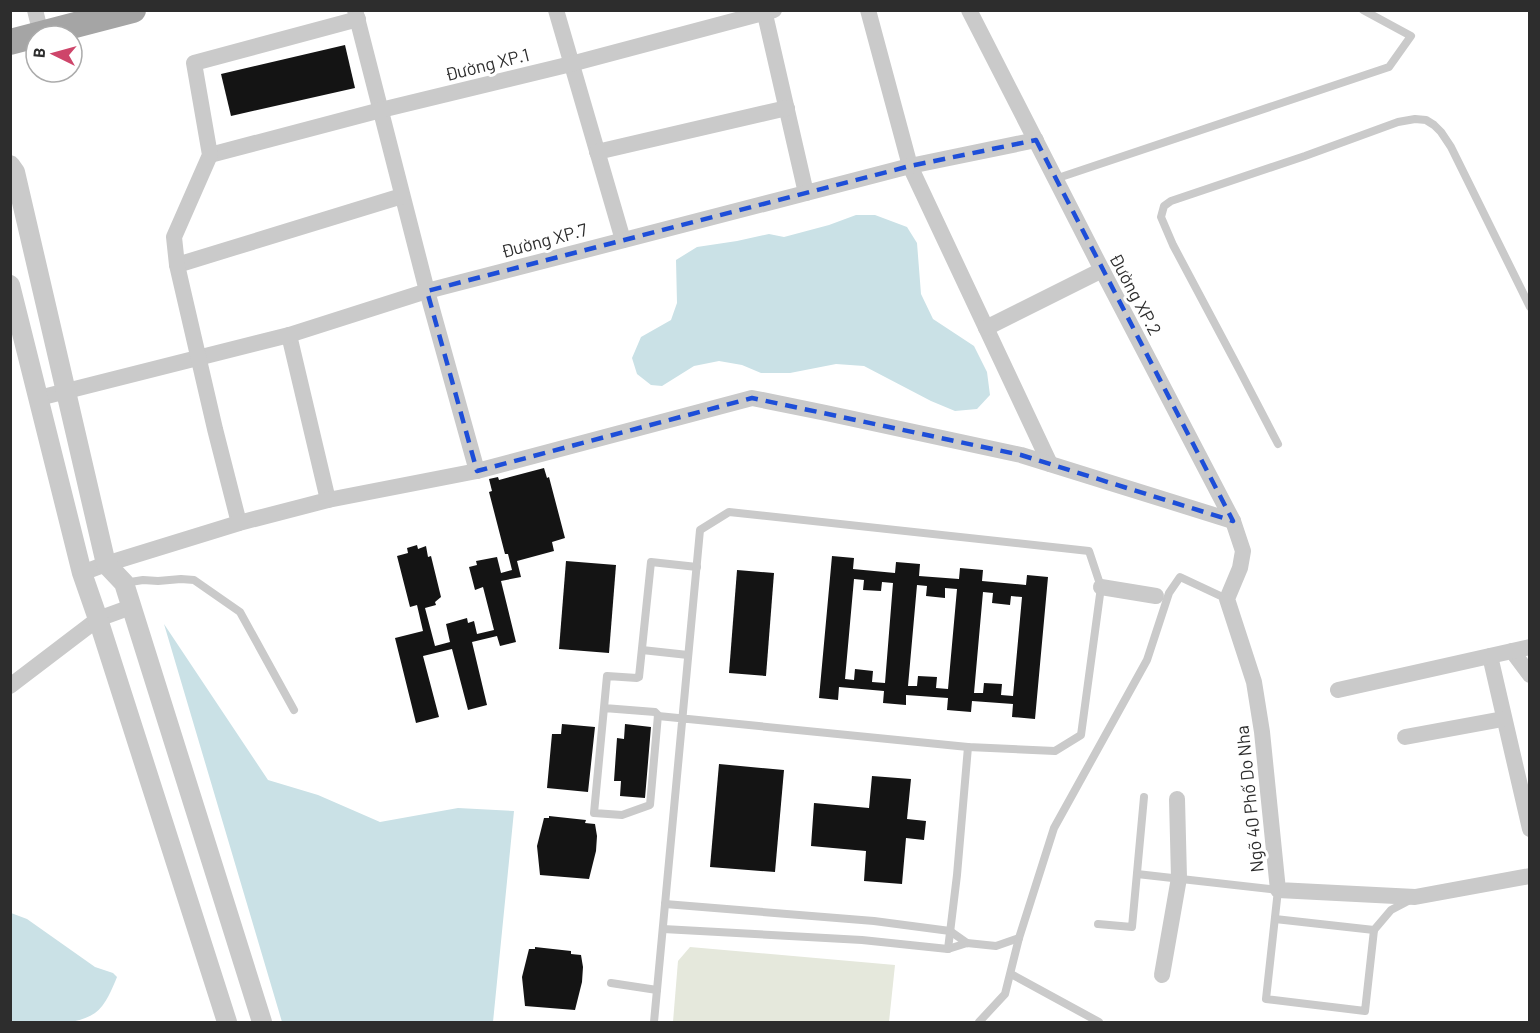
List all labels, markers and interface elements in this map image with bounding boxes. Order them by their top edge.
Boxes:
north arrow [24,24,84,84]
street label: Đường XP.1 [443,43,531,85]
text: B [29,47,48,58]
street label: Đường XP.7 [498,218,590,262]
street label: Đường XP.2 [1105,249,1167,339]
street label: Ngõ 40 Phố Do Nha [1230,724,1268,874]

